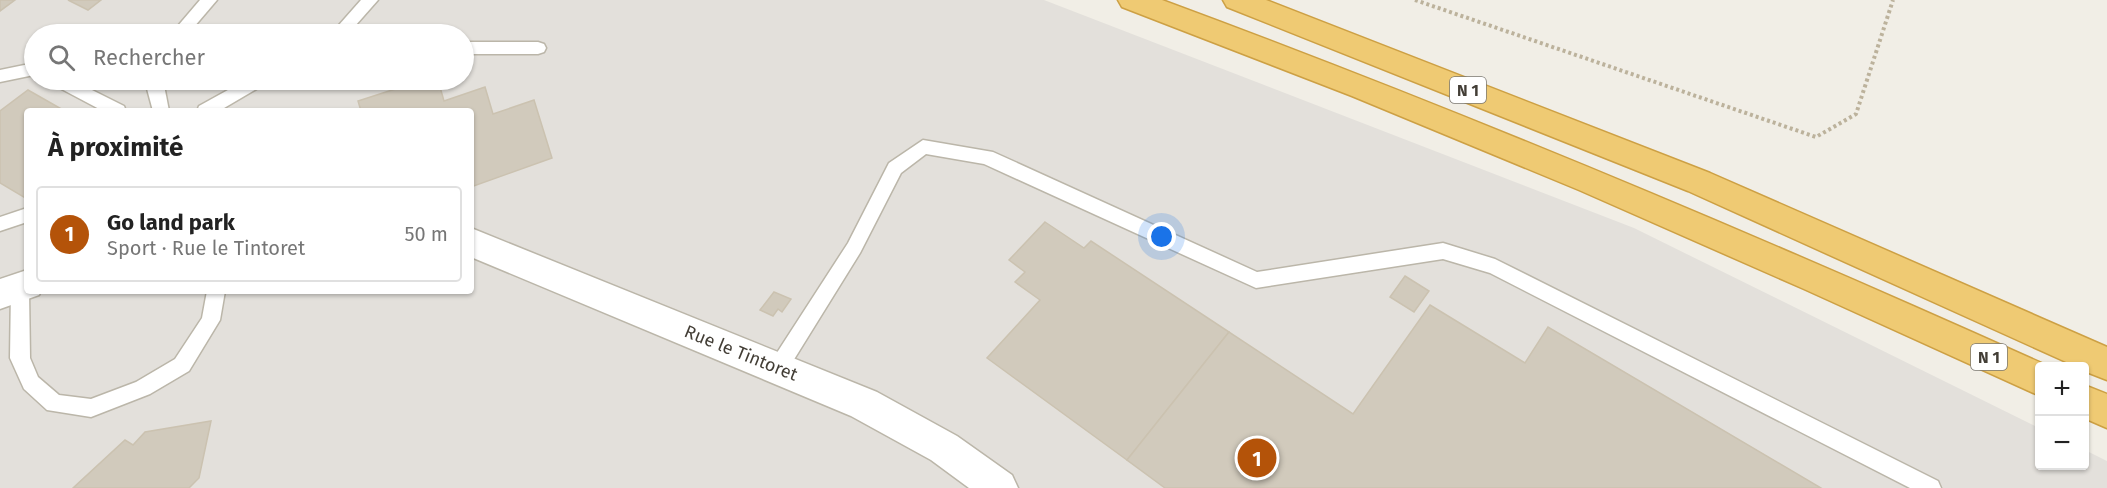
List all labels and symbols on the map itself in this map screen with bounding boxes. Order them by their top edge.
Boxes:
road number: N 1 [1450,77,1486,103]
your location [1147,222,1176,251]
street label: Rue le Tintoret [681,320,801,386]
road number: N 1 [1971,344,2007,370]
pin: 1 [1238,436,1276,480]

